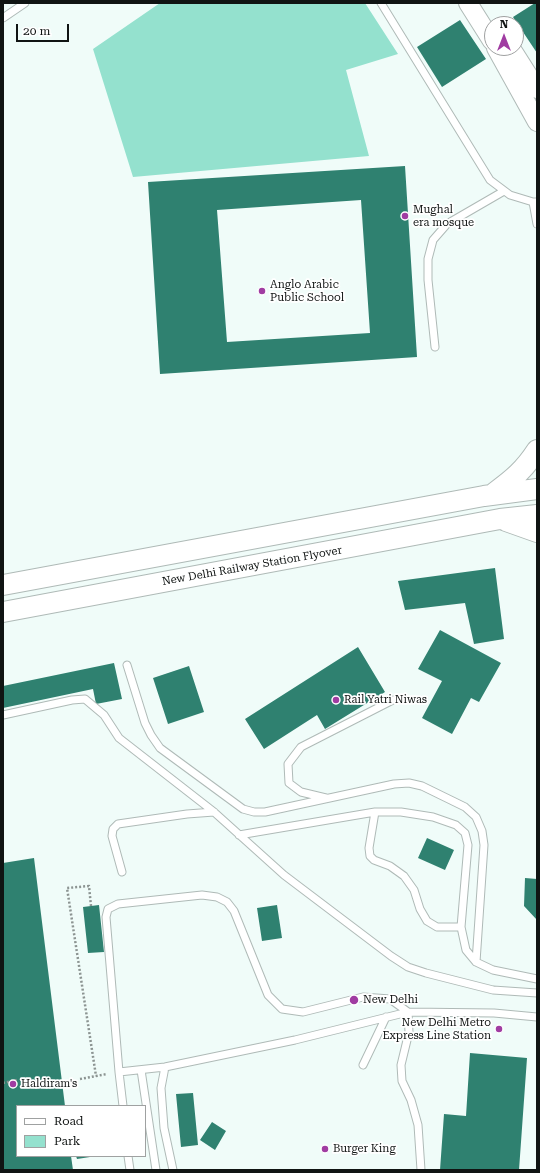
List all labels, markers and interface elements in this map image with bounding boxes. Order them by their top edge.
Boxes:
scale bar [18,16,71,42]
north arrow [484,16,524,56]
text: N [500,18,508,31]
text: 20 m [23,24,50,38]
place label: Mughal era mosque [413,203,474,229]
marker: Mughal era mosque [400,211,410,221]
place label: Anglo Arabic Public School [270,278,344,304]
marker: Anglo Arabic Public School [257,286,267,296]
street label: New Delhi Railway Station Flyover [161,544,343,588]
place label: Rail Yatri Niwas [344,693,427,707]
marker: Rail Yatri Niwas [331,695,341,705]
place label: New Delhi [363,993,418,1007]
marker: New Delhi [348,994,360,1006]
place label: New Delhi Metro Express Line Station [382,1016,491,1042]
marker: New Delhi Metro Express Line Station [494,1024,504,1034]
place label: Haldiram's [21,1077,77,1091]
marker: Haldiram's [8,1079,18,1089]
legend [16,1105,146,1157]
text: Road [54,1114,83,1128]
text: Park [54,1134,80,1148]
place label: Burger King [333,1142,396,1156]
marker: Burger King [320,1144,330,1154]

